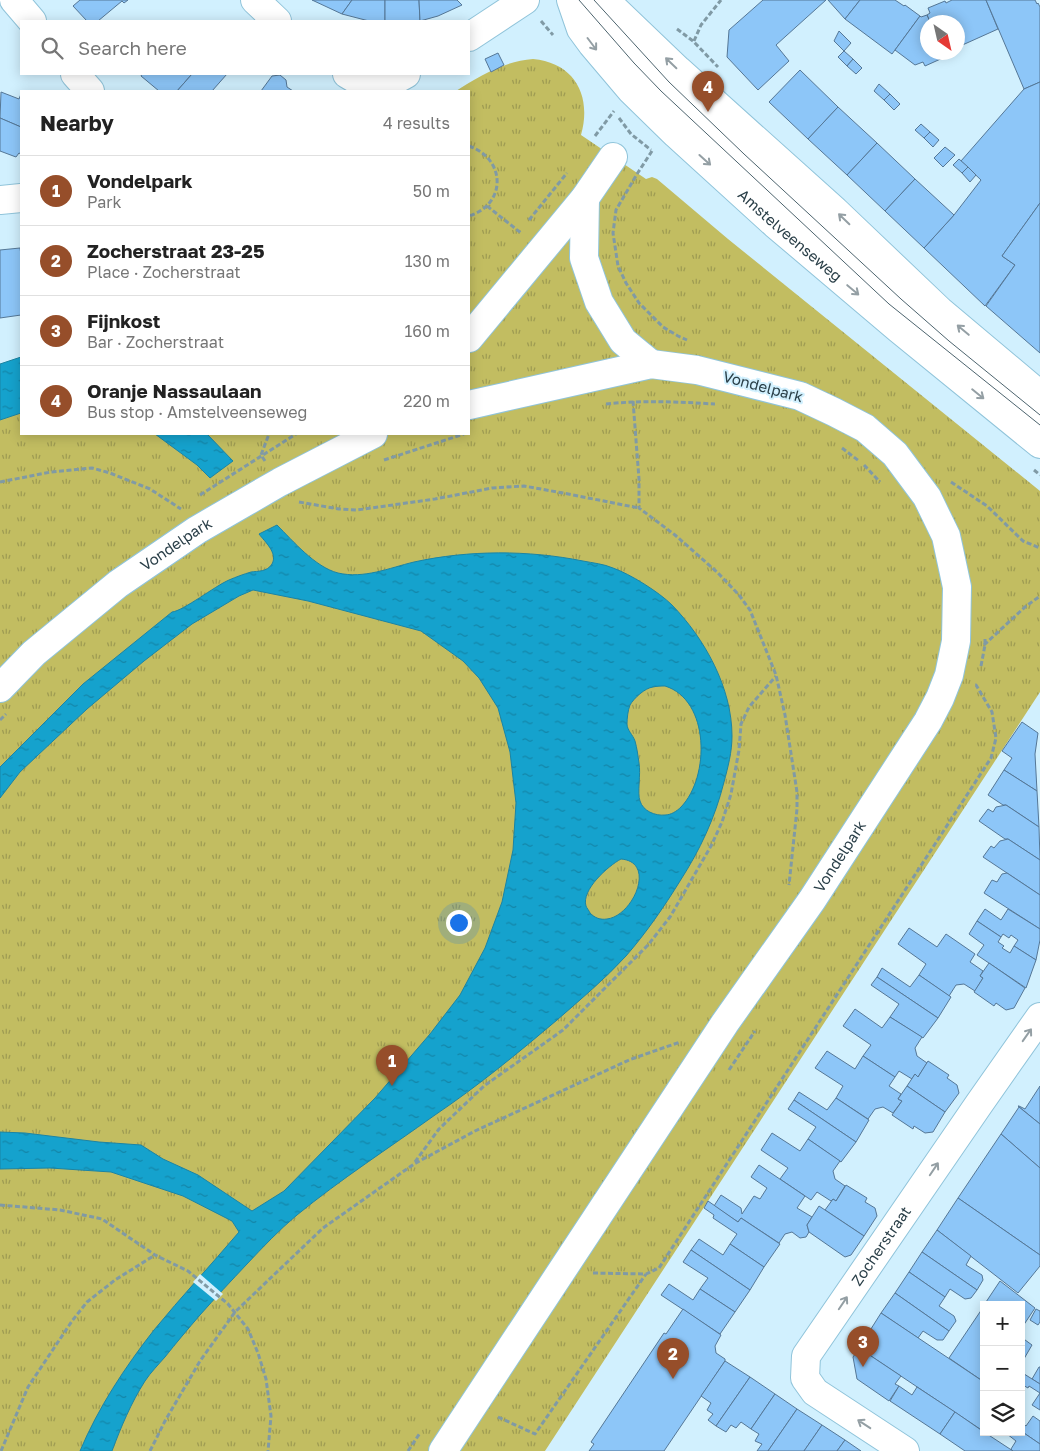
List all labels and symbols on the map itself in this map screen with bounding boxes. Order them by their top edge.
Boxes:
north arrow [920,15,965,60]
one-way arrow [586,37,597,50]
one-way arrow [665,57,677,69]
pin: 4 [692,71,724,112]
one-way arrow [698,154,711,166]
street label: Amstelveenseweg [735,185,846,285]
one-way arrow [838,213,850,225]
one-way arrow [847,285,860,296]
one-way arrow [956,324,969,335]
street label: Vondelpark [721,367,806,405]
one-way arrow [972,388,985,399]
street label: Vondelpark [137,513,215,574]
street label: Vondelpark [809,816,870,895]
your location [446,910,472,936]
one-way arrow [1022,1028,1032,1042]
pin: 1 [376,1045,408,1086]
one-way arrow [929,1162,939,1176]
street label: Zocherstraat [847,1203,914,1289]
one-way arrow [838,1296,848,1310]
pin: 3 [847,1326,879,1367]
pin: 2 [657,1338,689,1379]
one-way arrow [857,1419,871,1430]

